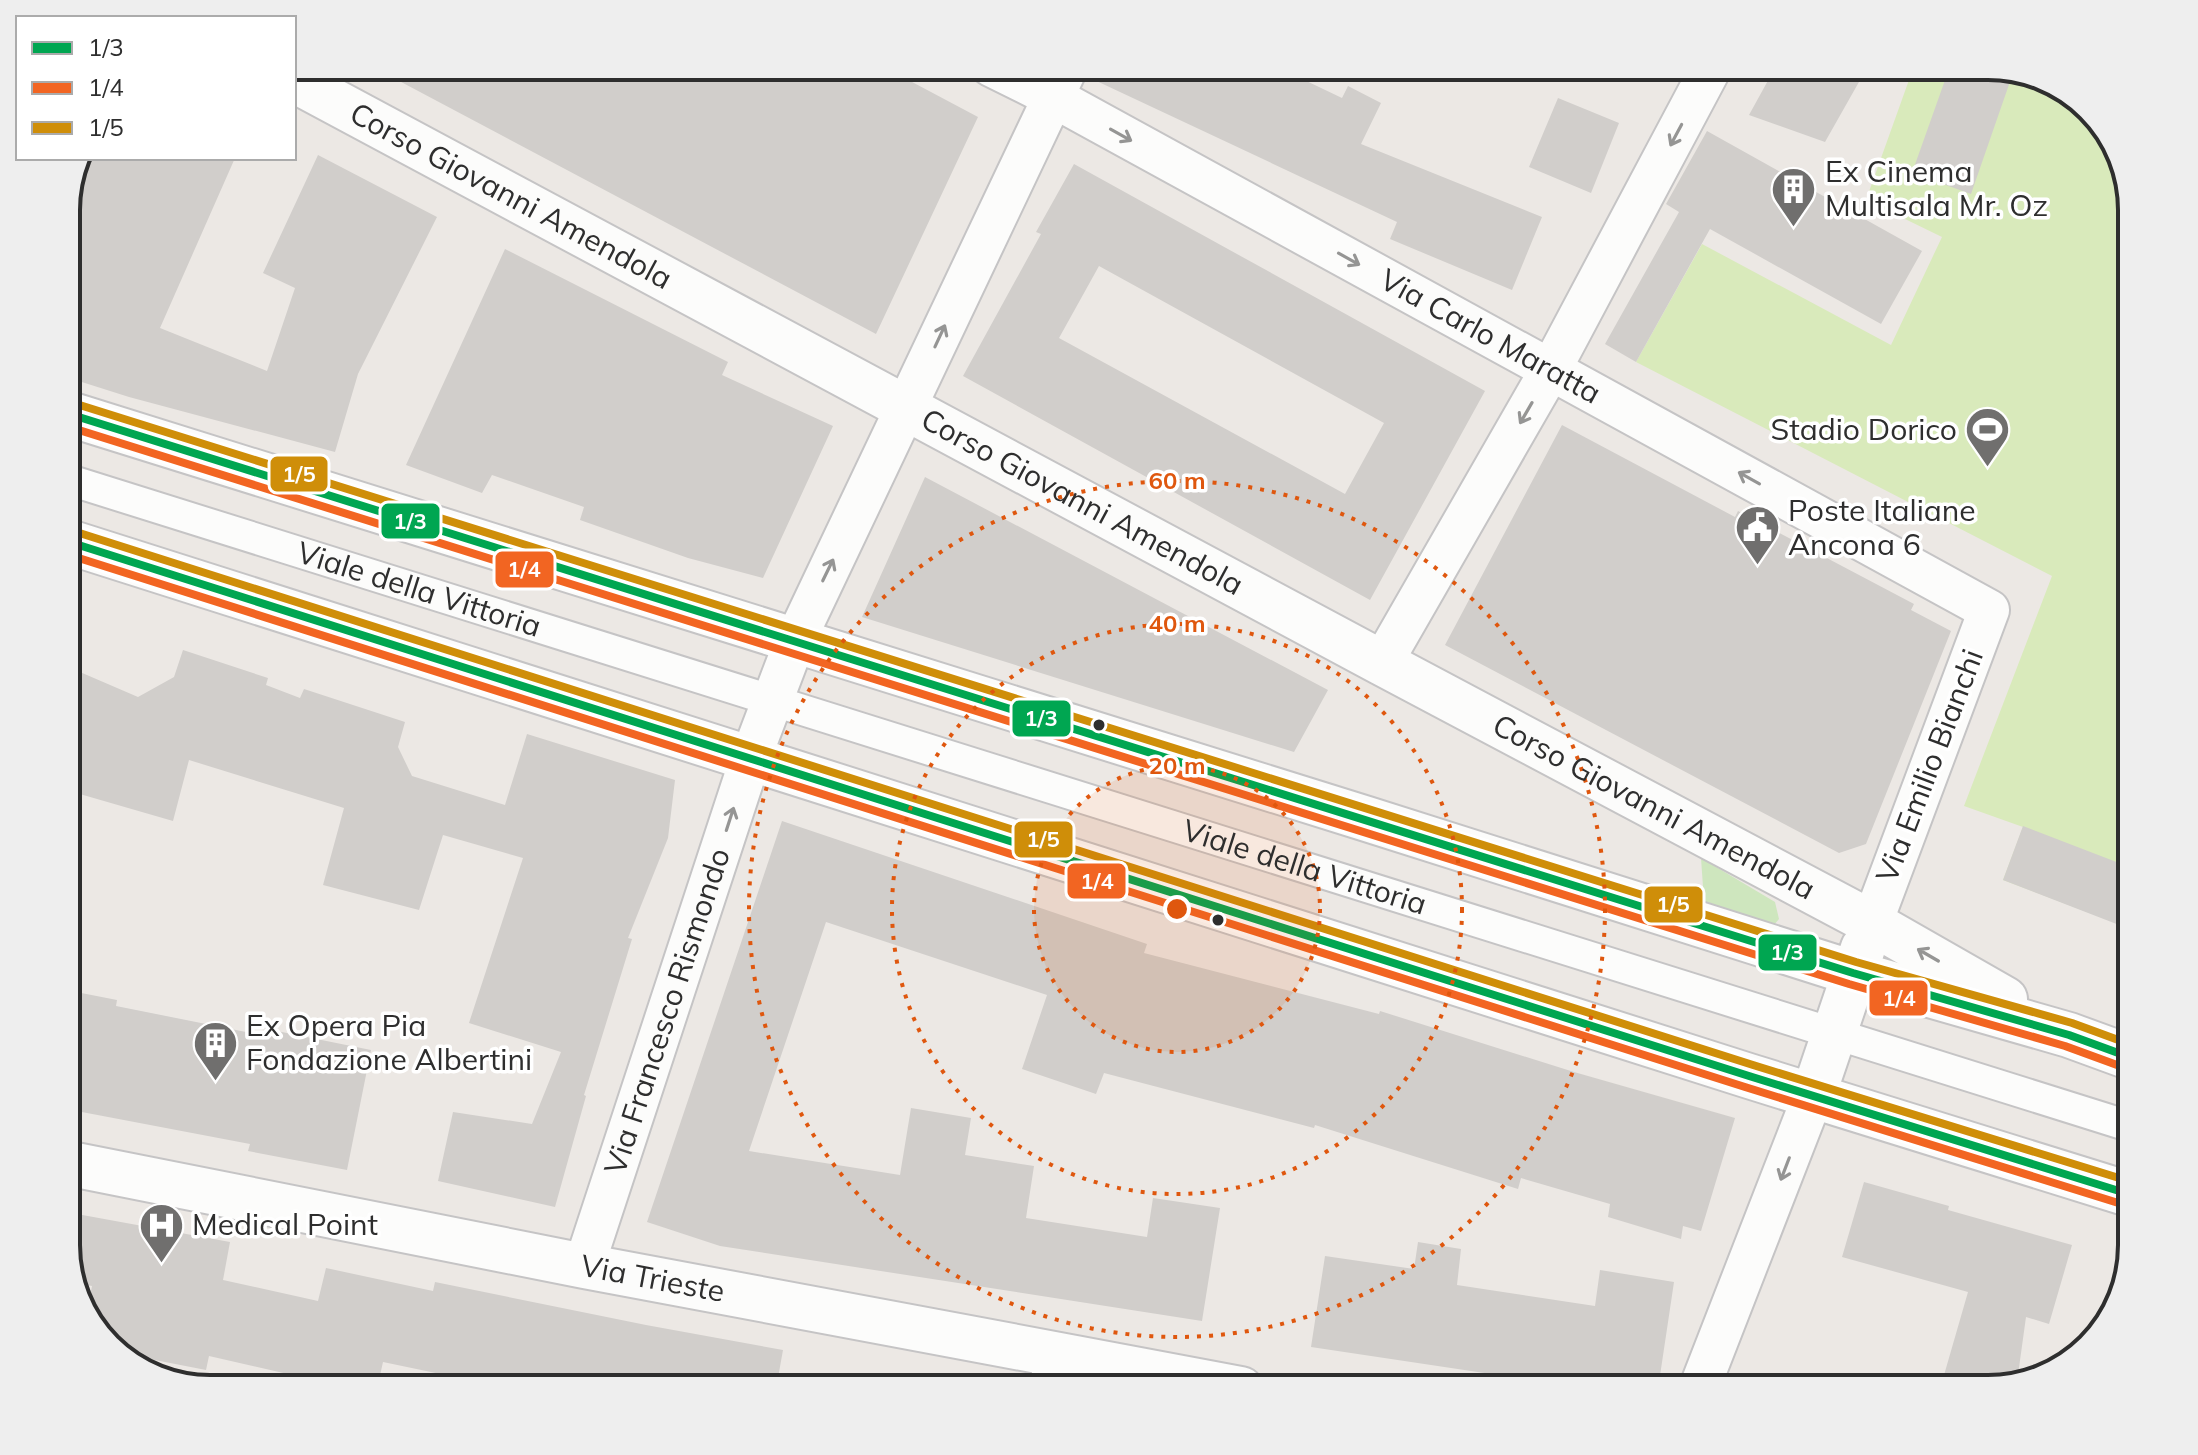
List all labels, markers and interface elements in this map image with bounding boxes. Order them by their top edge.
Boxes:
legend [16,16,296,160]
text: 1/3 [88,32,124,62]
text: 1/4 [88,72,124,102]
street label: Corso Giovanni Amendola [344,94,679,297]
text: 1/5 [88,112,124,142]
one-way arrow [1667,123,1683,146]
one-way arrow [1109,127,1132,143]
place label: Ex Cinema Multisala Mr. Oz [1825,152,2048,224]
building icon: Ex Cinema Multisala Mr. Oz [1770,165,1818,228]
one-way arrow [1337,251,1360,267]
street label: Via Carlo Maratta [1374,260,1608,412]
one-way arrow [933,325,948,349]
street label: Corso Giovanni Amendola [915,400,1250,603]
one-way arrow [1518,401,1534,424]
sports icon: Stadio Dorico [1964,406,2012,469]
place label: Stadio Dorico [1771,410,1957,448]
line badge: 1/5 [269,455,329,493]
text: 1/5 [282,460,316,488]
text: 60 m [1149,465,1205,495]
one-way arrow [1738,469,1761,485]
place label: Poste Italiane Ancona 6 [1788,491,1976,563]
line badge: 1/3 [380,502,441,540]
public building icon: Poste Italiane Ancona 6 [1733,504,1781,567]
text: 1/3 [393,507,427,535]
street label: Viale della Vittoria [293,533,546,645]
line badge: 1/4 [494,550,555,589]
text: 1/4 [507,555,541,583]
one-way arrow [820,559,836,583]
text: 40 m [1149,608,1205,638]
street label: Via Emilio Bianchi [1867,644,1991,888]
line badge: 1/3 [1011,699,1072,738]
text: 1/3 [1024,704,1058,732]
street label: Corso Giovanni Amendola [1486,705,1822,907]
unlabelled marker [1091,717,1107,733]
text: 20 m [1149,750,1205,780]
one-way arrow [724,807,739,832]
street label: Viale della Vittoria [1178,810,1431,923]
line badge: 1/5 [1013,820,1074,859]
text: 1/5 [1026,825,1060,853]
street label: Via Francesco Rismondo [595,843,738,1179]
line badge: 1/4 [1066,862,1127,900]
text: 1/4 [1080,867,1114,895]
line badge: 1/5 [1643,885,1704,924]
text: 1/5 [1656,890,1690,918]
centre of rings [1163,895,1191,923]
unlabelled marker [1210,912,1226,928]
line badge: 1/3 [1757,933,1818,972]
text: 1/3 [1770,938,1804,966]
one-way arrow [1917,947,1940,963]
line badge: 1/4 [1868,979,1929,1017]
text: 1/4 [1882,984,1916,1012]
place label: Ex Opera Pia Fondazione Albertini [246,1006,532,1078]
building icon: Ex Opera Pia Fondazione Albertini [191,1019,239,1082]
one-way arrow [1777,1156,1791,1181]
hospital icon: Medical Point [137,1201,185,1264]
place label: Medical Point [192,1205,378,1243]
street label: Via Trieste [578,1246,728,1310]

